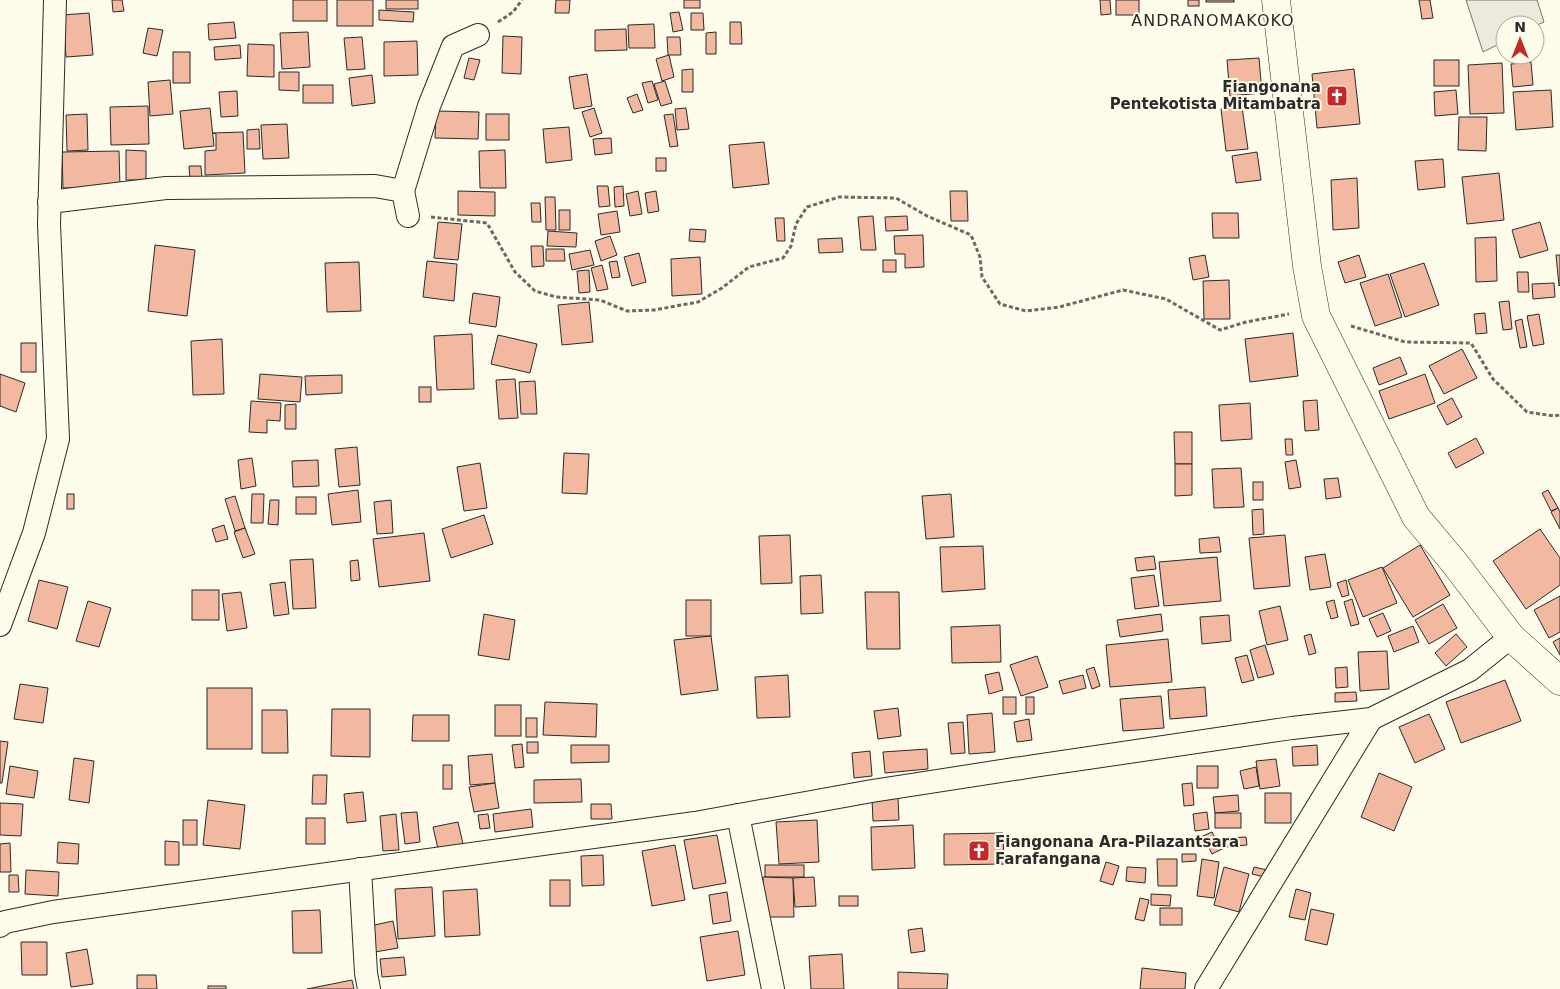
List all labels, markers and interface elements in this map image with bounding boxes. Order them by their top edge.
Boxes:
district label: ANDRANOMAKOKO [1131,11,1295,30]
north arrow [1495,15,1545,65]
text: N [1514,19,1526,35]
place label: Fiangonana Pentekotista Mitambatra [1110,78,1321,113]
church icon: Fiangonana Pentekotista Mitambatra [1325,84,1349,108]
place label: Fiangonana Ara-Pilazantsara Farafangana [995,833,1239,868]
church icon: Fiangonana Ara-Pilazantsara Farafangana [967,839,991,863]

